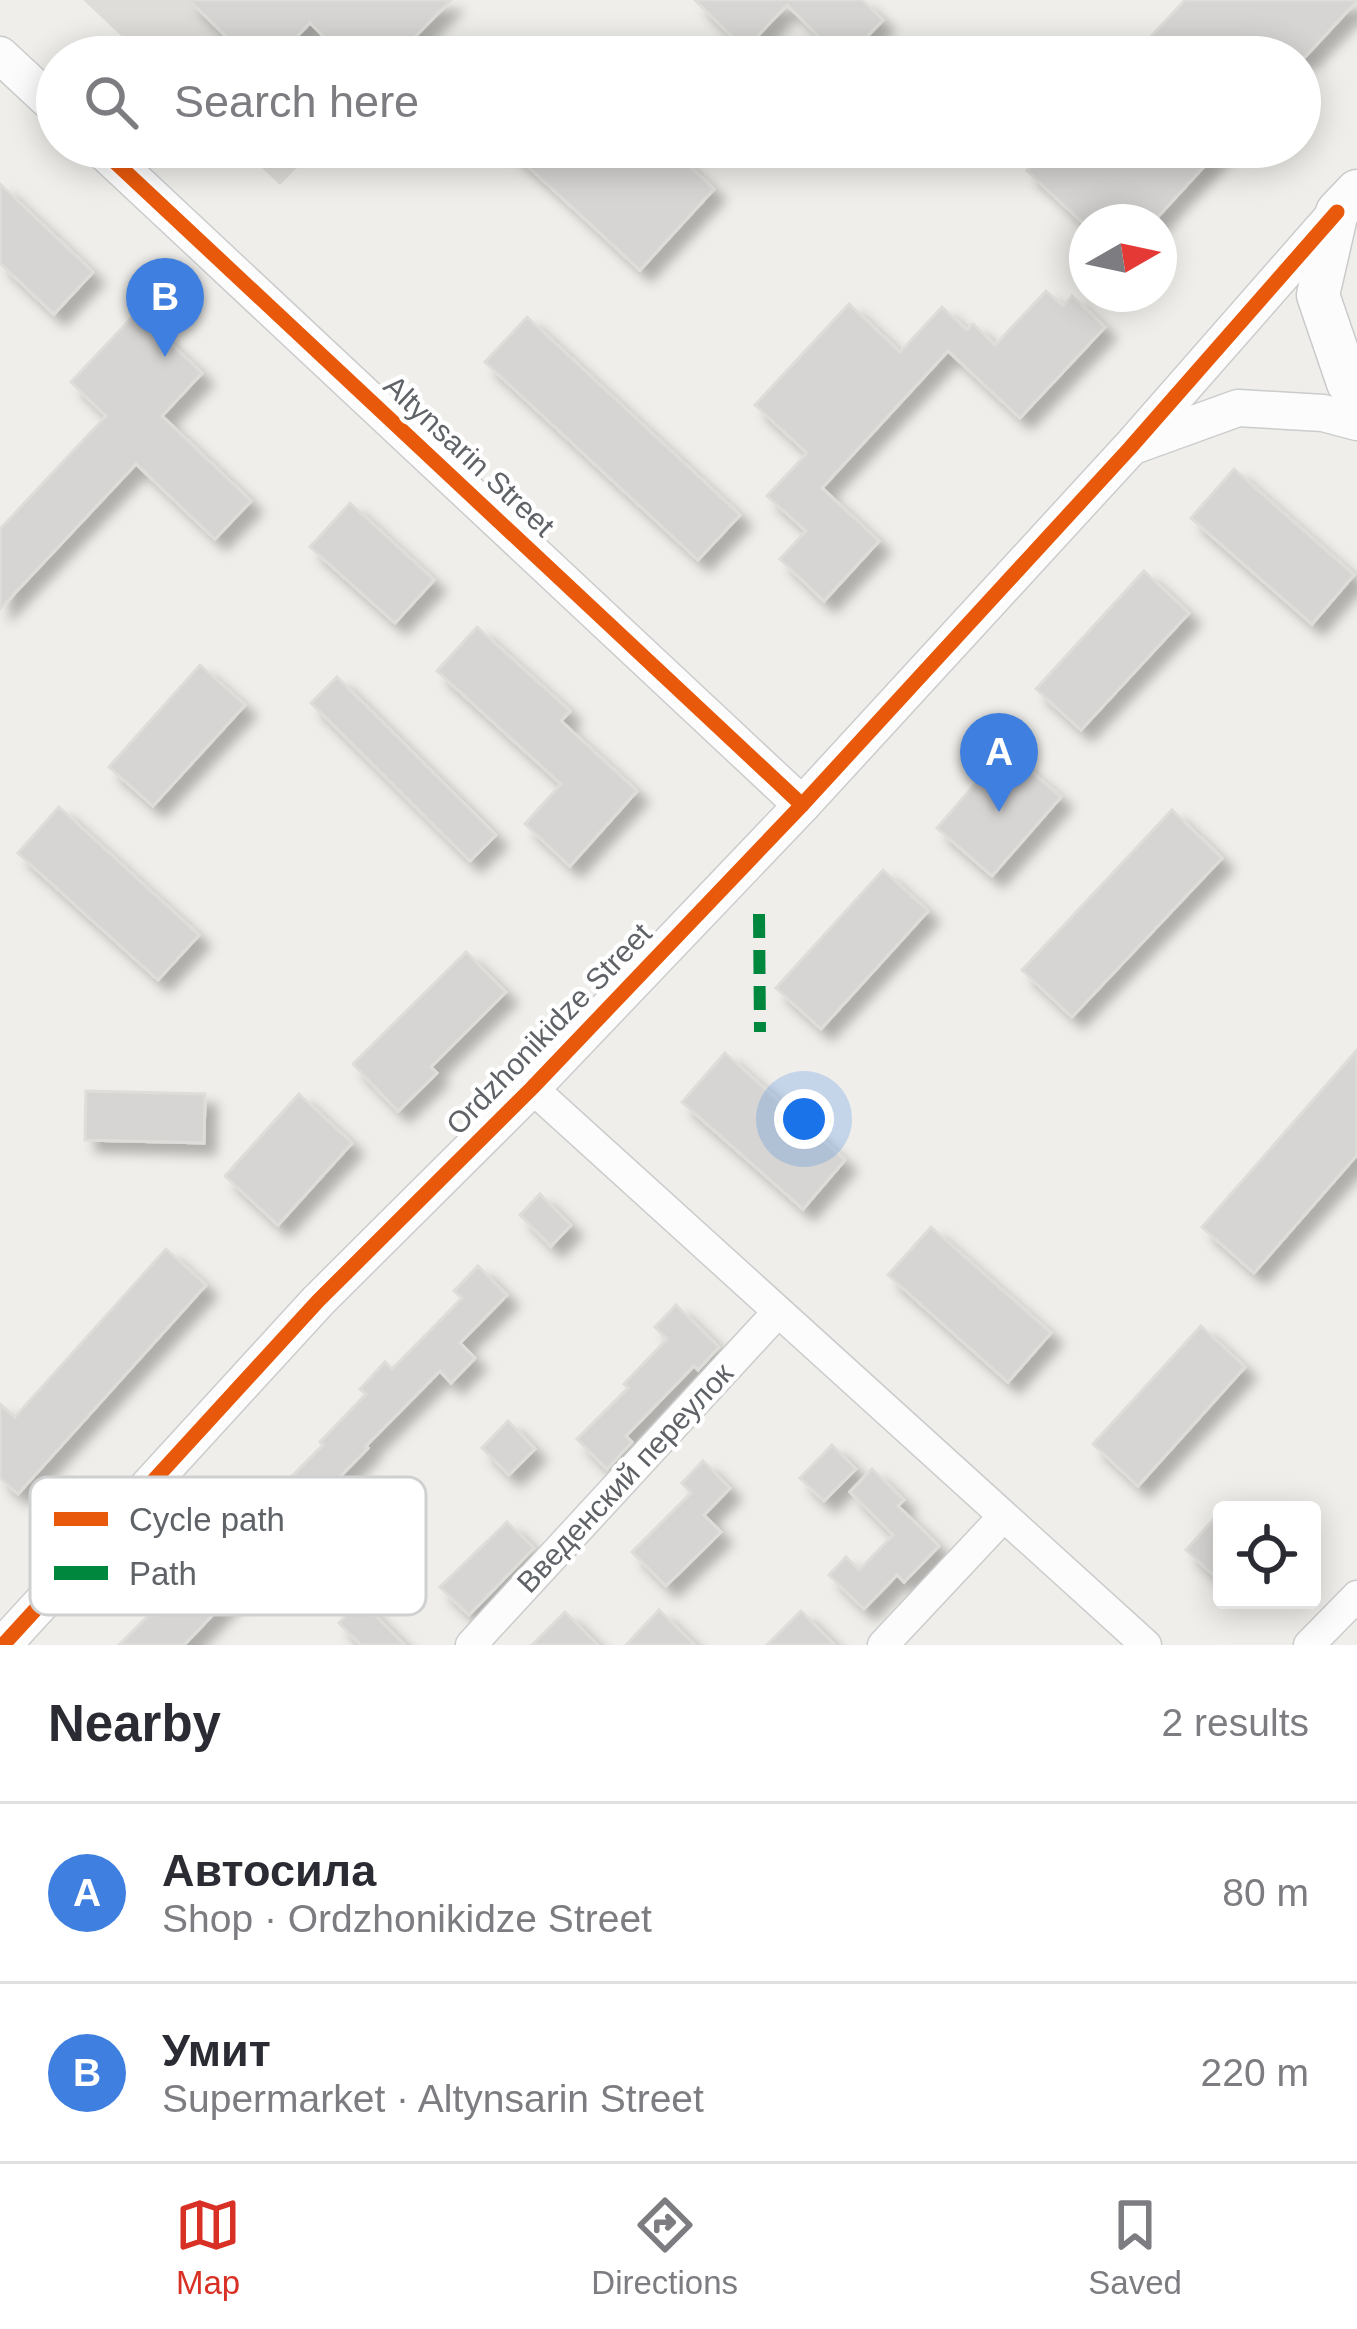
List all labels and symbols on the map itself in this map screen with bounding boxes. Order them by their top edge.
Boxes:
north arrow [1069,204,1177,312]
pin: B [126,258,204,357]
street label: Altynsarin Street [378,369,562,543]
pin: A [960,713,1038,812]
street label: Ordzhonikidze Street [439,916,658,1141]
your location [774,1089,834,1149]
street label: Введенский переулок [510,1356,740,1599]
legend [30,1477,426,1615]
text: Cycle path [129,1501,285,1538]
text: Path [129,1555,197,1592]

